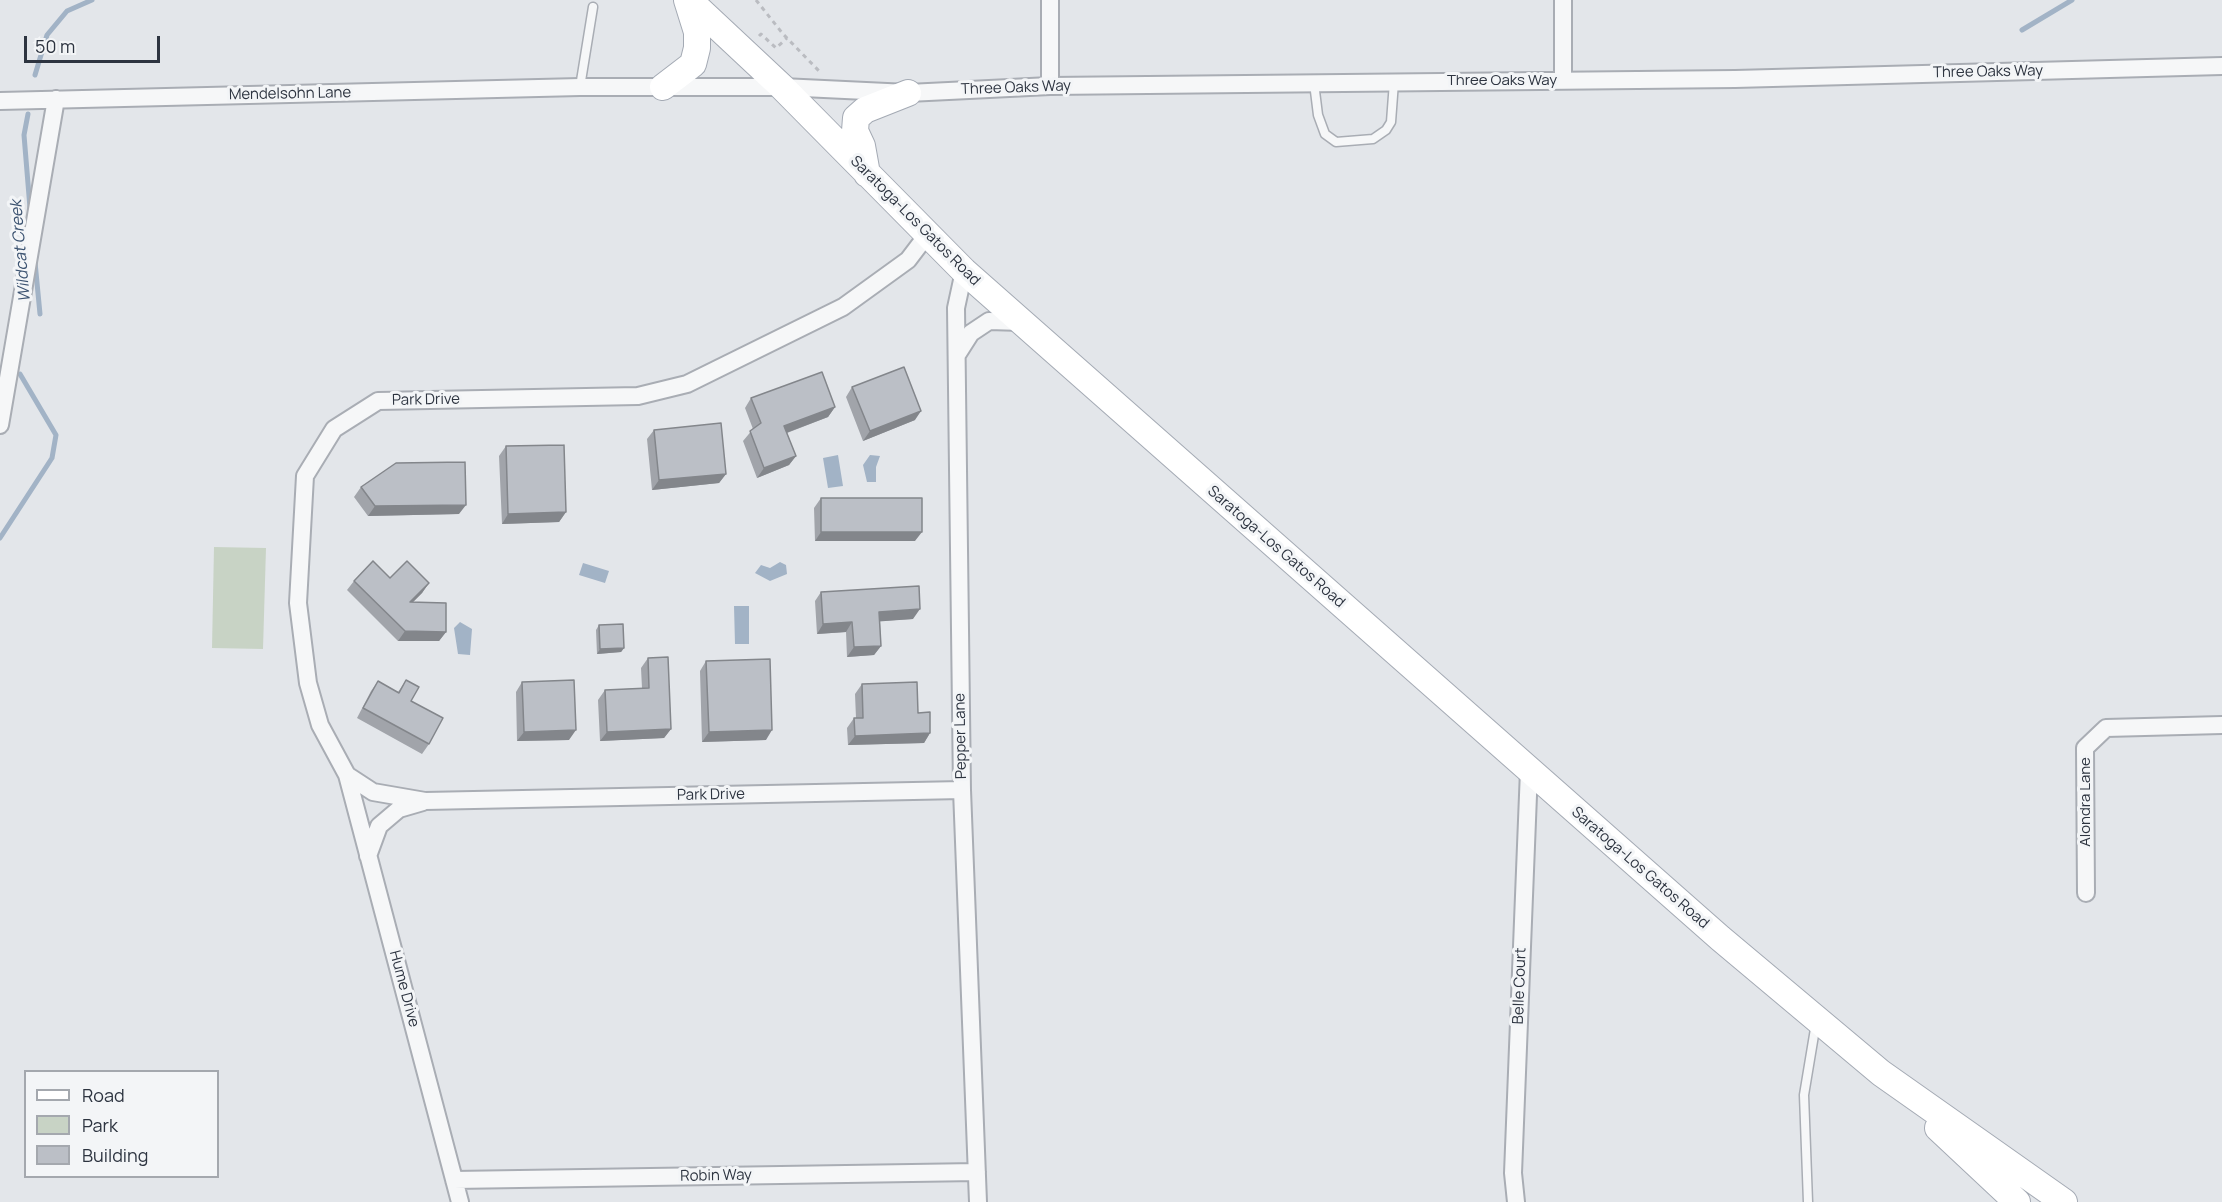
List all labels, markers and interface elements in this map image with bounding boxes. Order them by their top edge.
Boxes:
scale bar [27,24,164,62]
text: 50 m [35,34,75,58]
street label: Three Oaks Way [1933,62,2043,82]
street label: Three Oaks Way [1447,72,1557,90]
street label: Three Oaks Way [961,77,1071,99]
street label: Mendelsohn Lane [229,84,351,104]
street label: Saratoga-Los Gatos Road [846,152,984,290]
water label: Wildcat Creek [7,199,35,303]
street label: Park Drive [392,390,460,410]
street label: Saratoga-Los Gatos Road [1204,482,1348,612]
street label: Pepper Lane [951,693,971,779]
street label: Alondra Lane [2077,757,2095,847]
street label: Park Drive [677,785,745,805]
street label: Saratoga-Los Gatos Road [1568,803,1712,933]
street label: Belle Court [1510,947,1530,1025]
street label: Hume Drive [385,949,423,1029]
legend [24,1070,219,1178]
text: Road [82,1083,125,1107]
text: Park [82,1113,118,1137]
text: Building [82,1143,148,1167]
street label: Robin Way [680,1166,752,1186]

